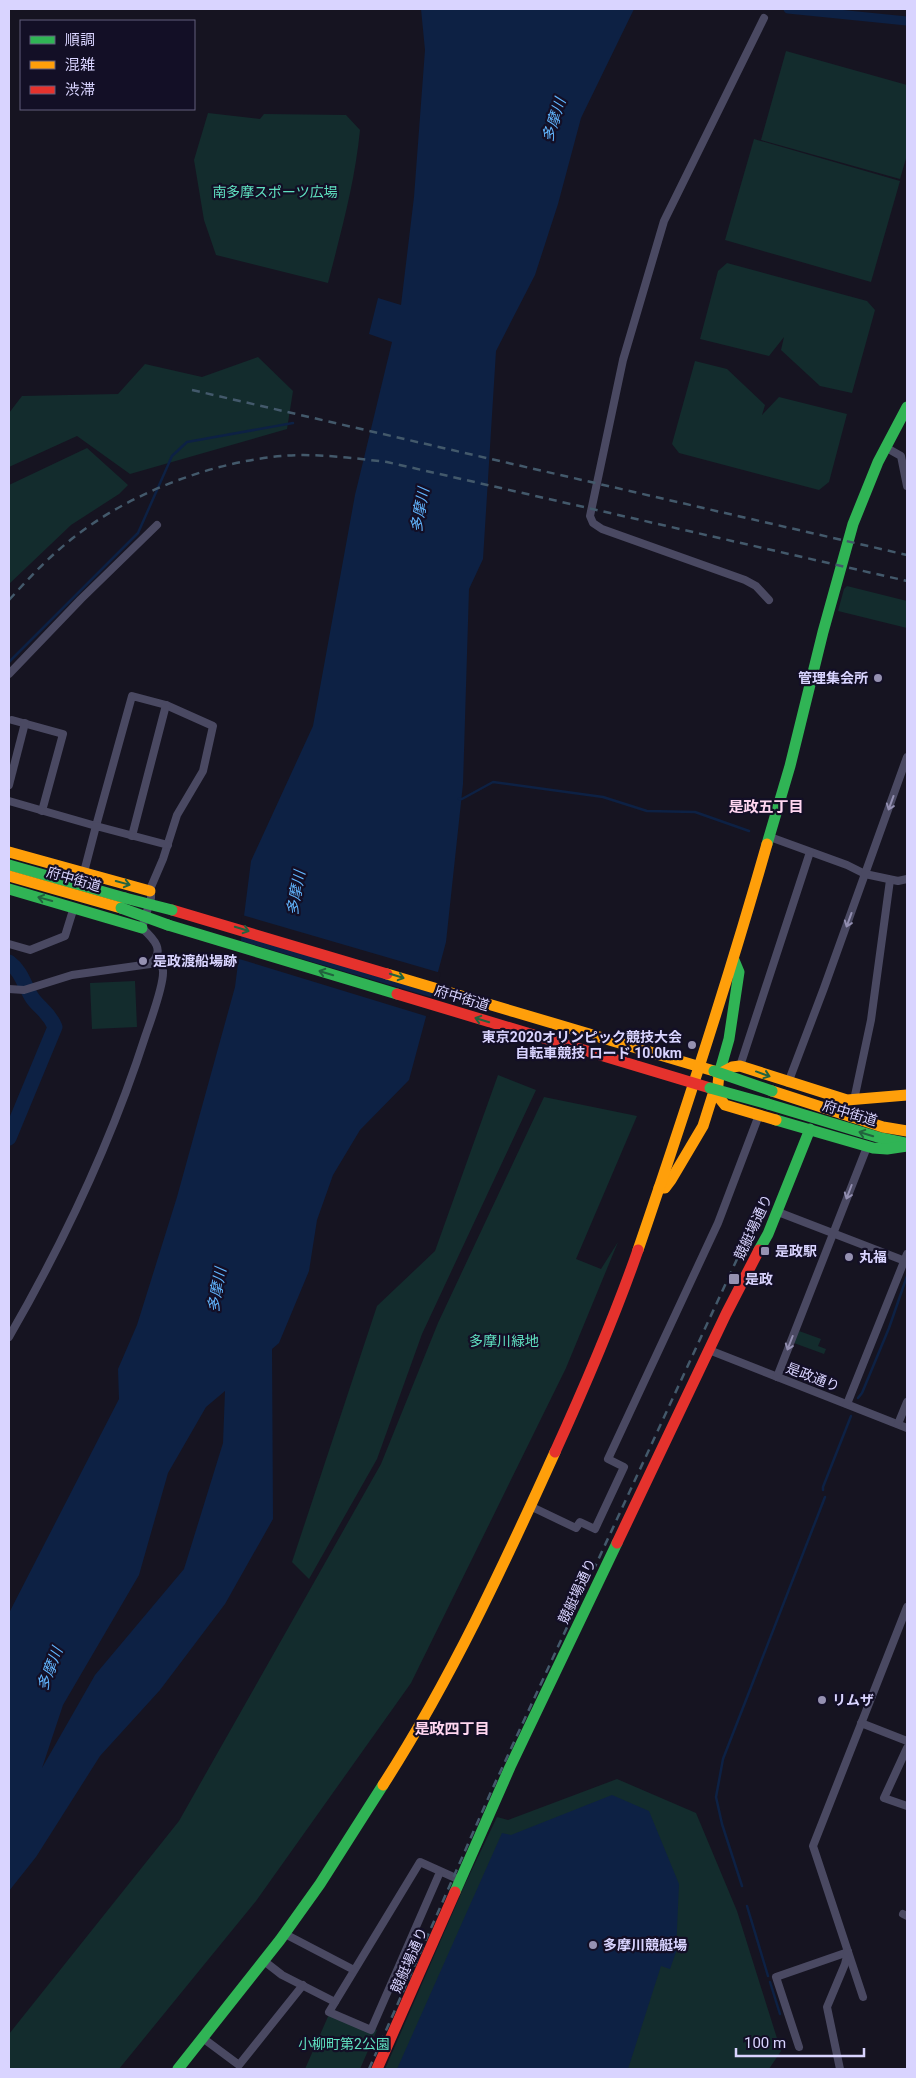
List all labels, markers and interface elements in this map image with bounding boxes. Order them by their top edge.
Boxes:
legend [20,20,195,110]
text: 順調 [65,31,95,49]
text: 混雑 [65,56,95,74]
text: 渋滞 [65,81,95,99]
water label: 多摩川 [538,94,570,144]
park label: 南多摩スポーツ広場 [212,184,338,200]
water label: 多摩川 [407,484,433,534]
place label: 管理集会所 [798,670,868,686]
marker: 管理集会所 [872,672,884,684]
one-way arrow [886,794,895,810]
district label: 是政五丁目 [728,798,804,816]
street label: 府中街道 [45,864,103,894]
water label: 多摩川 [283,867,309,917]
one-way arrow [115,879,131,889]
one-way arrow [38,894,54,904]
one-way arrow [844,912,853,927]
one-way arrow [233,925,249,935]
place label: 是政渡船場跡 [153,953,237,969]
marker: 是政渡船場跡 [137,955,149,967]
one-way arrow [319,968,335,977]
one-way arrow [389,972,405,982]
street label: 府中街道 [433,982,491,1014]
one-way arrow [474,1014,490,1024]
place label: 東京2020オリンピック競技大会 自転車競技 ロード 10.0km [482,1029,682,1061]
marker: 東京2020オリンピック競技大会 自転車競技 ロード 10.0km [686,1039,698,1051]
one-way arrow [755,1070,771,1079]
street label: 府中街道 [821,1097,879,1129]
one-way arrow [858,1128,874,1138]
one-way arrow [844,1184,853,1199]
street label: 競艇場通り [731,1192,775,1262]
place label: 是政駅 [775,1243,817,1259]
marker: 是政駅 [759,1245,771,1257]
place label: 丸福 [859,1249,887,1265]
marker: 丸福 [843,1251,855,1263]
water label: 多摩川 [204,1264,230,1314]
place label: 是政 [745,1271,773,1287]
marker: 是政 [727,1272,741,1286]
park label: 多摩川緑地 [469,1333,539,1349]
one-way arrow [785,1335,794,1351]
street label: 是政通り [784,1359,842,1395]
street label: 競艇場通り [555,1556,599,1626]
water label: 多摩川 [34,1643,67,1693]
place label: リムザ [832,1692,874,1708]
marker: リムザ [816,1694,828,1706]
district label: 是政四丁目 [414,1720,490,1738]
street label: 競艇場通り [387,1925,431,1995]
place label: 多摩川競艇場 [603,1937,687,1953]
marker: 多摩川競艇場 [587,1939,599,1951]
scale bar [736,2026,864,2058]
text: 100 m [744,2034,786,2052]
park label: 小柳町第2公園 [298,2036,390,2052]

